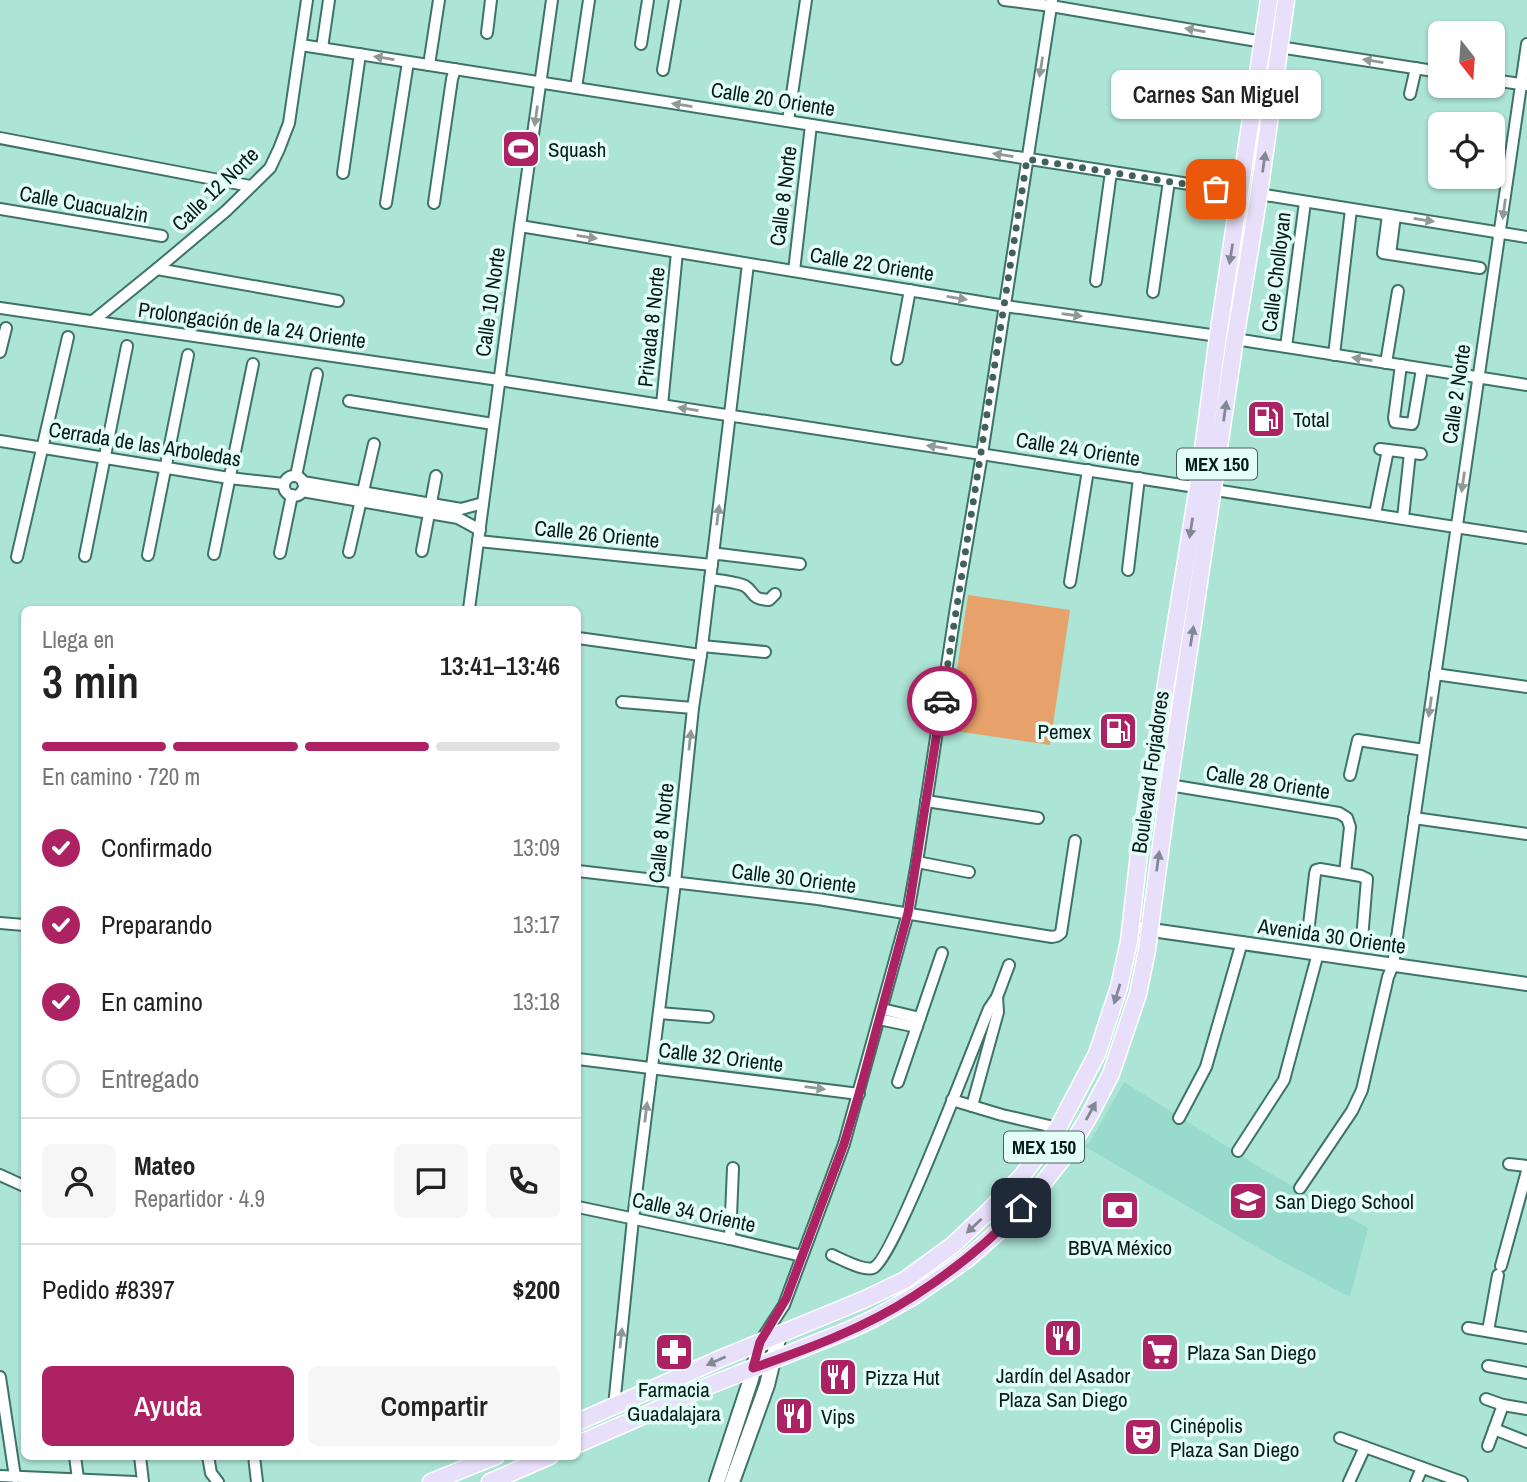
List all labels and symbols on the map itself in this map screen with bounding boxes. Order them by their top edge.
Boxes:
north arrow [1428,21,1505,98]
one-way arrow [1184,24,1206,35]
one-way arrow [373,52,395,63]
one-way arrow [1362,56,1384,67]
one-way arrow [1035,57,1046,79]
callout: Carnes San Miguel [1111,70,1321,119]
street label: Calle 20 Oriente [709,75,837,123]
one-way arrow [671,99,693,110]
one-way arrow [530,105,541,127]
sports icon: Squash [500,128,542,170]
place label: Squash [548,135,606,164]
street label: Calle 12 Norte [165,140,265,238]
street label: Calle 8 Norte [762,144,804,248]
one-way arrow [992,149,1014,160]
one-way arrow [1258,151,1269,173]
pin [1186,159,1246,219]
street label: Calle Cuacualzin [17,178,151,230]
one-way arrow [1498,198,1509,220]
street label: Calle Cholloyan [1254,210,1298,334]
one-way arrow [1413,215,1435,226]
one-way arrow [576,232,598,243]
street label: Calle 22 Oriente [808,240,936,288]
one-way arrow [1225,244,1236,266]
street label: Calle 10 Norte [468,245,512,359]
street label: Privada 8 Norte [630,266,672,388]
one-way arrow [946,293,968,304]
street label: Prolongación de la 24 Oriente [136,295,368,355]
one-way arrow [1061,310,1083,321]
street label: Calle 2 Norte [1435,342,1477,446]
one-way arrow [1351,353,1373,364]
fuel station icon: Total [1245,398,1287,440]
one-way arrow [1220,400,1231,422]
one-way arrow [677,403,699,414]
place label: Total [1293,405,1329,434]
street label: Cerrada de las Arboledas [47,414,243,474]
street label: Calle 24 Oriente [1014,425,1142,473]
one-way arrow [926,441,948,452]
road number: MEX 150 [1177,449,1257,480]
one-way arrow [1457,471,1468,493]
one-way arrow [712,503,723,525]
street label: Calle 26 Oriente [533,513,661,555]
one-way arrow [1185,517,1196,539]
one-way arrow [1186,625,1197,647]
courier [907,666,977,736]
street label: Boulevard Forjadores [1124,689,1176,855]
one-way arrow [1424,696,1435,718]
fuel station icon: Pemex [1097,710,1139,752]
place label: Pemex [1037,717,1091,746]
one-way arrow [685,729,696,751]
street label: Calle 28 Oriente [1204,758,1332,806]
street label: Calle 8 Norte [641,782,681,884]
one-way arrow [1153,850,1164,872]
street label: Calle 30 Oriente [730,856,858,900]
street label: Avenida 30 Oriente [1255,911,1408,961]
one-way arrow [1111,983,1121,1004]
street label: Calle 32 Oriente [657,1035,785,1079]
one-way arrow [805,1083,827,1094]
one-way arrow [640,1101,651,1123]
one-way arrow [1086,1101,1097,1121]
road number: MEX 150 [1004,1132,1084,1162]
pin [991,1178,1051,1238]
school or university icon: San Diego School [1227,1180,1269,1222]
street label: Calle 34 Oriente [630,1185,758,1239]
place label: San Diego School [1275,1187,1414,1216]
bank icon: BBVA México [1099,1189,1141,1231]
one-way arrow [966,1217,983,1233]
place label: BBVA México [1068,1233,1172,1262]
restaurant icon: Jardín del Asador Plaza San Diego [1042,1317,1084,1359]
one-way arrow [616,1327,627,1349]
pharmacy icon: Farmacia Guadalajara [653,1331,695,1373]
supermarket icon: Plaza San Diego [1139,1331,1181,1373]
place label: Plaza San Diego [1187,1338,1316,1367]
one-way arrow [705,1356,726,1367]
restaurant icon: Pizza Hut [817,1356,859,1398]
place label: Jardín del Asador Plaza San Diego [996,1361,1130,1414]
place label: Pizza Hut [865,1363,940,1392]
place label: Farmacia Guadalajara [627,1375,721,1428]
restaurant icon: Vips [773,1395,815,1437]
place label: Vips [821,1402,855,1431]
place label: Cinépolis Plaza San Diego [1170,1411,1299,1464]
theatre icon: Cinépolis Plaza San Diego [1122,1416,1164,1458]

